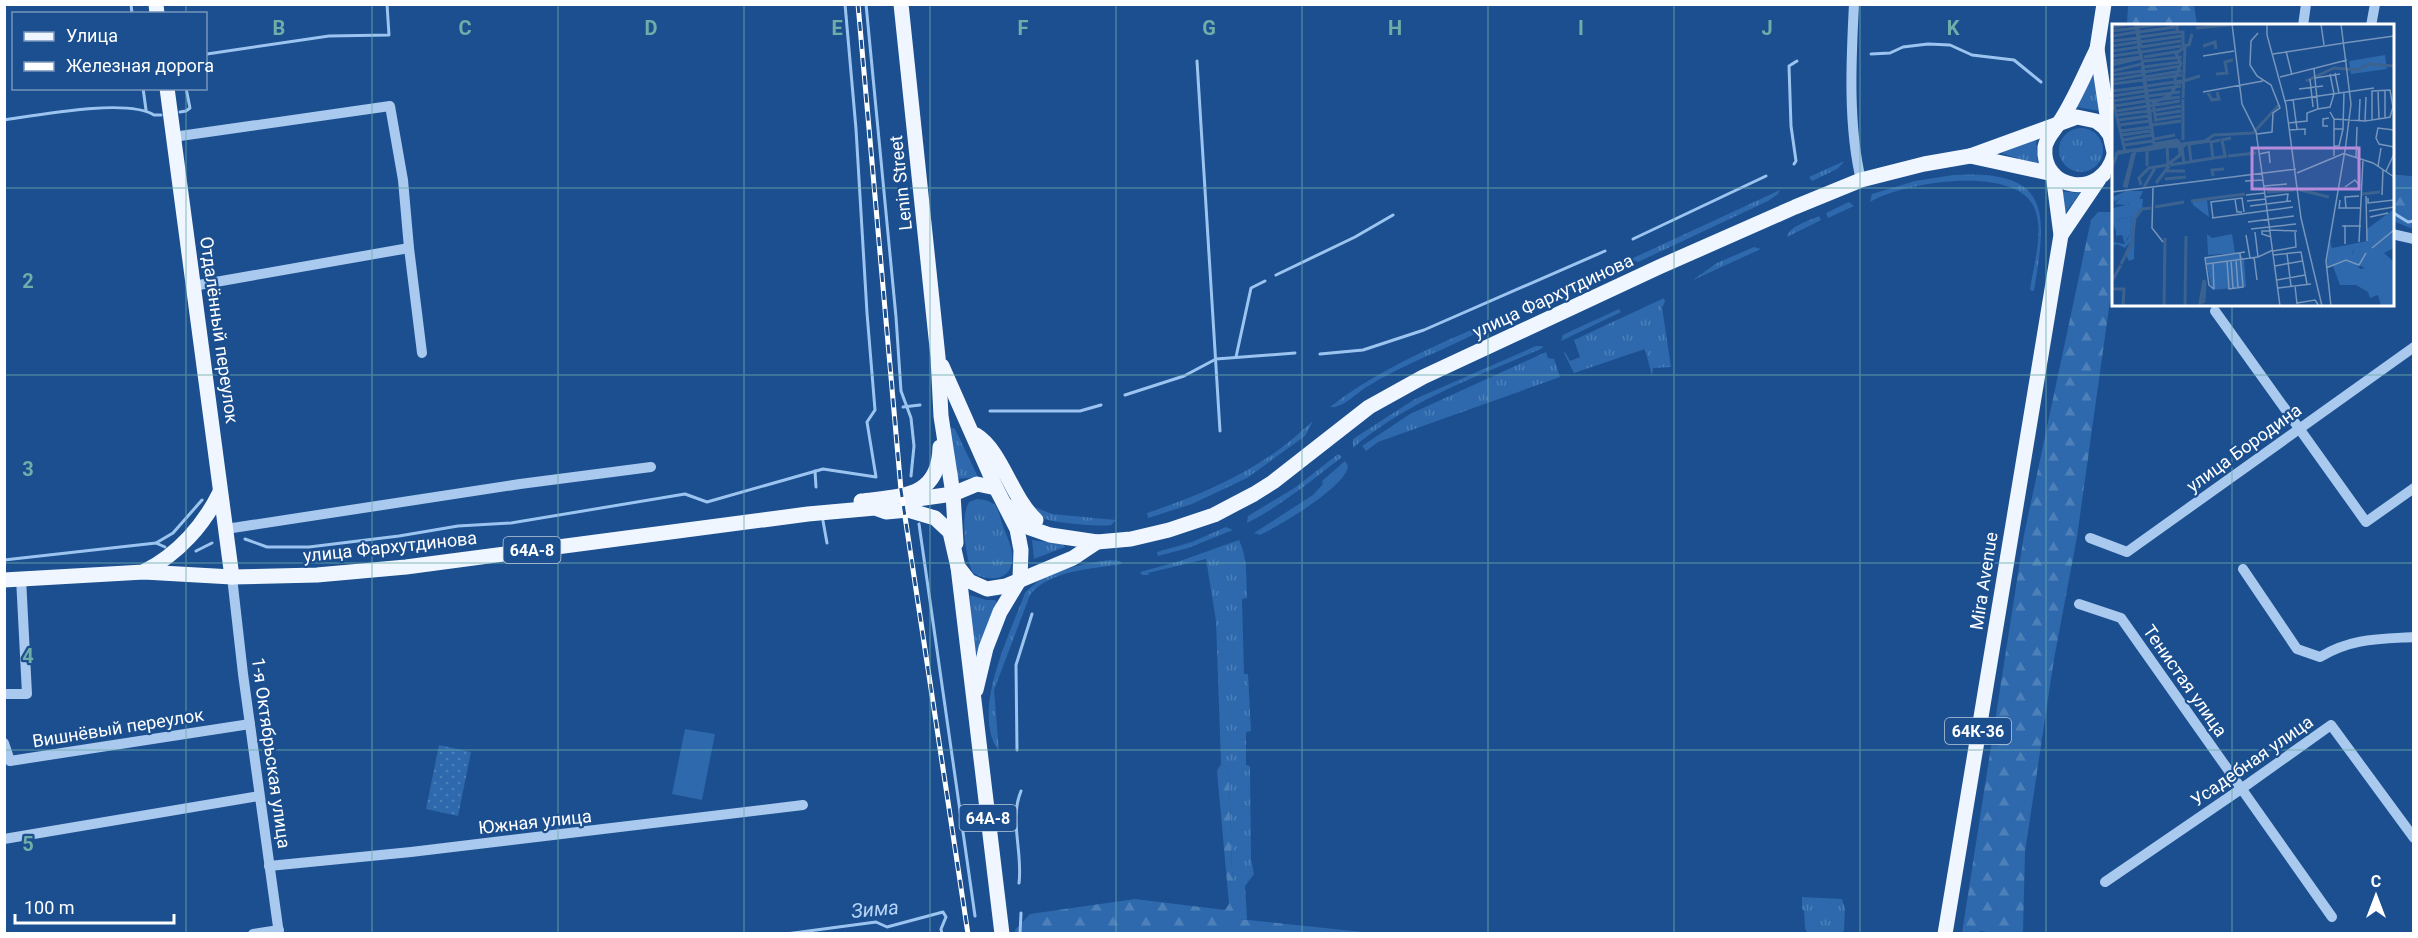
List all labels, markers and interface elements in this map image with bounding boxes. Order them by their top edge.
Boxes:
legend [12,12,207,90]
text: B [273,16,285,40]
text: C [458,16,472,40]
text: D [645,16,658,40]
text: E [831,16,843,40]
text: F [1018,16,1029,40]
text: G [1202,16,1216,40]
text: H [1388,16,1402,40]
text: I [1578,16,1584,40]
text: J [1761,16,1773,40]
text: K [1947,16,1960,40]
inset map [2112,24,2394,306]
text: Улица [66,25,118,46]
text: Железная дорога [66,55,214,76]
street label: Lenin Street [885,134,916,232]
street label: Отдалённый переулок [196,235,243,425]
street label: улица Фархутдинова [1469,249,1636,342]
text: 2 [22,269,34,293]
street label: улица Бородина [2182,399,2305,496]
text: 3 [22,457,34,481]
street label: улица Фархутдинова [302,527,478,566]
street label: Mira Avenue [1965,530,2002,631]
road number: 64А-8 [504,537,560,563]
street label: Тенистая улица [2139,621,2232,741]
text: 4 [22,644,34,668]
street label: 1-я Октябрьская улица [248,656,295,850]
street label: Вишнёвый переулок [31,704,205,751]
street label: Усадебная улица [2187,711,2317,811]
road number: 64К-36 [1945,718,2011,744]
street label: Южная улица [477,805,593,838]
road number: 64А-8 [960,805,1016,831]
text: 5 [22,832,34,856]
north arrow [2346,866,2406,926]
text: С [2371,872,2381,891]
scale bar [15,887,174,925]
water label: Зима [850,895,900,923]
text: 100 m [24,897,75,918]

